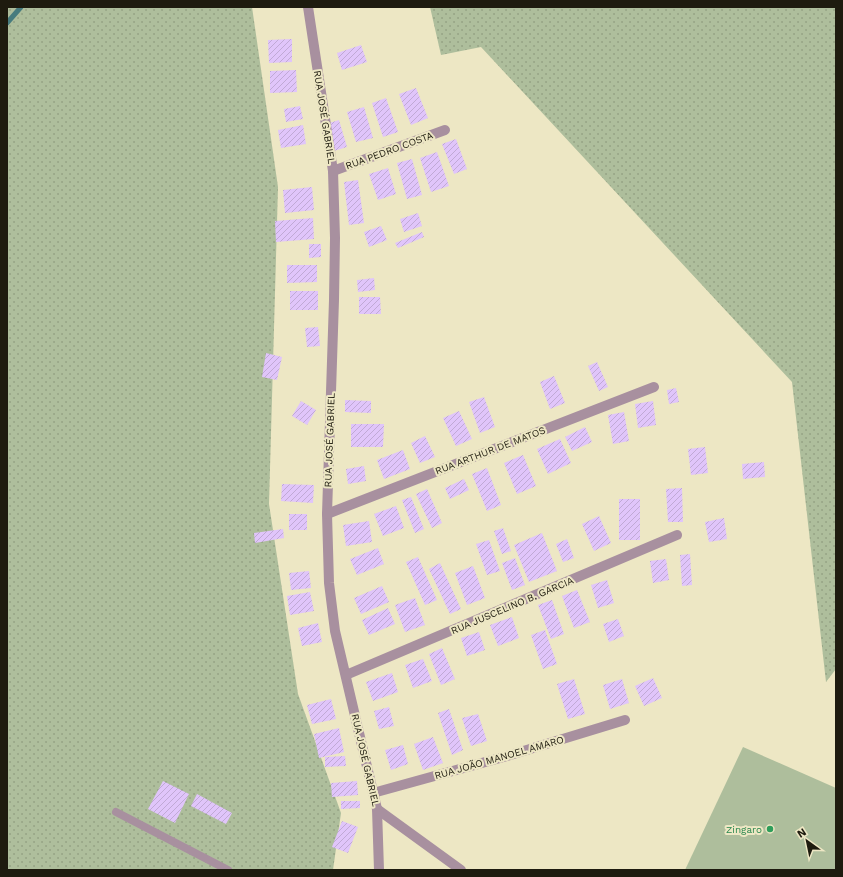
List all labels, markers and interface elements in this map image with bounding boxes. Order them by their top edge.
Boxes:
street label: RUA JOSÉ GABRIEL [312,70,337,165]
street label: RUA PEDRO COSTA [344,129,435,171]
street label: RUA JOSÉ GABRIEL [322,393,337,487]
street label: RUA ARTHUR DE MATOS [433,424,547,477]
street label: RUA JUSCELINO B. GARCIA [449,574,575,636]
street label: RUA JOSÉ GABRIEL [350,713,382,807]
street label: RUA JOÃO MANOEL AMARO [433,734,565,781]
north arrow [787,821,827,861]
place label: Zingaro [726,824,762,835]
marker: Zingaro [765,824,775,834]
text: N [795,825,809,841]

